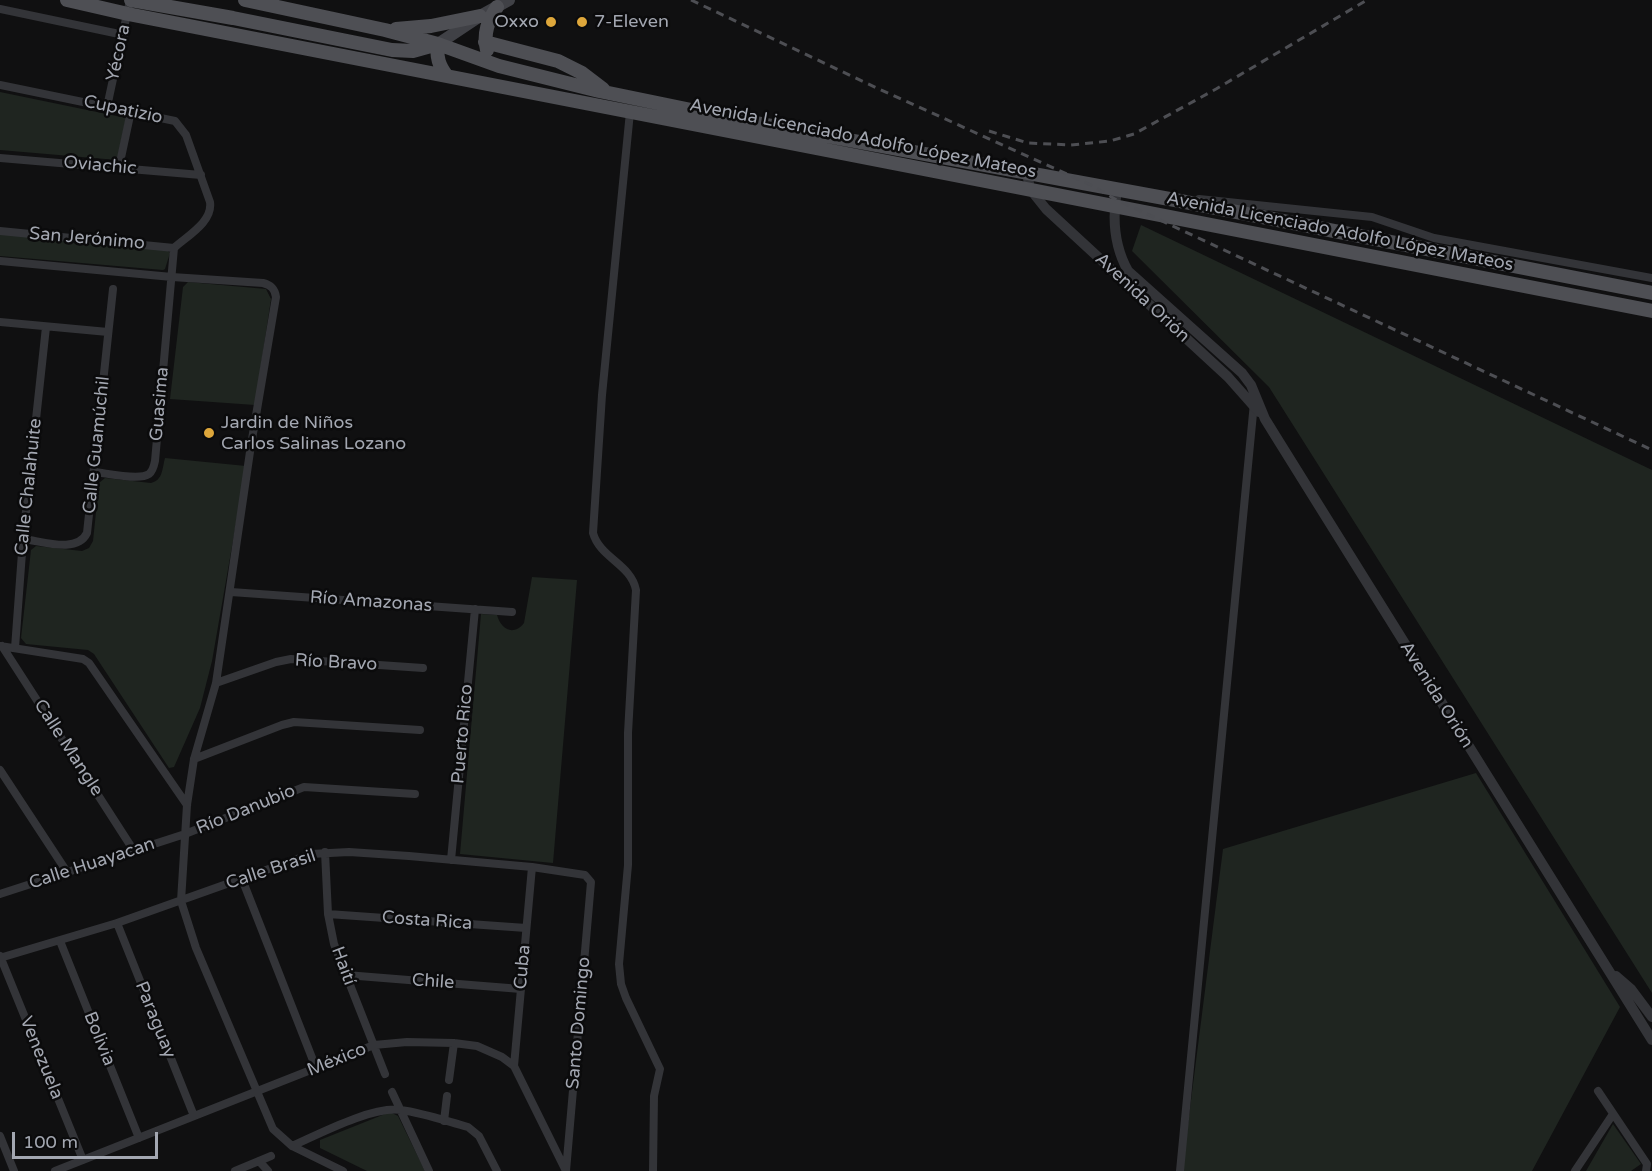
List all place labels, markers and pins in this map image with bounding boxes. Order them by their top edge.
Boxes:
place label: Oxxo [494,11,539,33]
place label: 7-Eleven [594,11,669,33]
marker: Oxxo [544,15,558,29]
marker: 7-Eleven [575,15,589,29]
place label: Jardin de Niños Carlos Salinas Lozano [221,412,406,454]
marker: Jardin de Niños Carlos Salinas Lozano [202,426,216,440]

